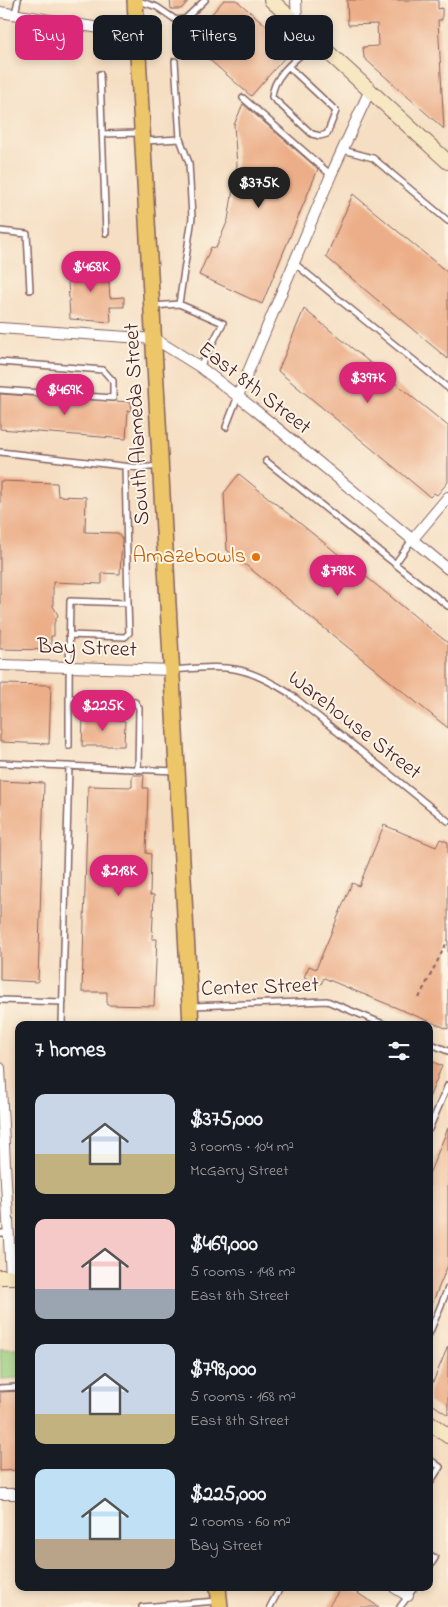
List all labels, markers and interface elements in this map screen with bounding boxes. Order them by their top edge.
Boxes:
chip: Buy [15,15,83,60]
chip: Rent [93,15,162,60]
chip: Filters [172,15,255,60]
chip: New [265,15,333,60]
pin: $375K [224,166,294,209]
text: $375K [239,171,279,195]
pin: $468K [56,250,126,293]
text: $468K [72,255,110,279]
street label: South Alameda Street [117,321,159,526]
street label: East 8th Street [190,334,318,444]
pin: $397K [333,362,403,404]
text: $397K [350,366,386,390]
pin: $469K [30,374,100,416]
text: $469K [47,378,83,402]
place label: Amazebowls [132,541,246,573]
marker: Amazebowls [250,551,262,563]
pin: $798K [303,554,373,597]
text: $798K [321,559,355,583]
street label: Bay Street [36,631,138,668]
street label: Warehouse Street [280,664,428,789]
pin: $225K [68,690,138,732]
text: $225K [82,694,124,718]
pin: $218K [84,854,154,897]
text: $218K [101,859,137,883]
street label: Center Street [201,970,320,1006]
text: 7 homes [35,1036,106,1066]
icon: filters [385,1037,413,1065]
text: $375,000 [190,1105,263,1135]
icon: home [75,1114,135,1174]
text: 3 rooms · 104 m² [190,1135,294,1159]
text: McGarry Street [190,1159,289,1183]
text: $469,000 [190,1230,258,1260]
icon: home [75,1239,135,1299]
text: 5 rooms · 148 m² [190,1260,296,1284]
text: East 8th Street [190,1284,289,1308]
text: $798,000 [190,1355,256,1385]
icon: home [75,1364,135,1424]
text: 5 rooms · 168 m² [190,1385,296,1409]
text: East 8th Street [190,1409,289,1433]
text: $225,000 [190,1480,266,1510]
icon: home [75,1489,135,1549]
text: 2 rooms · 60 m² [190,1510,291,1534]
text: Bay Street [190,1534,263,1558]

